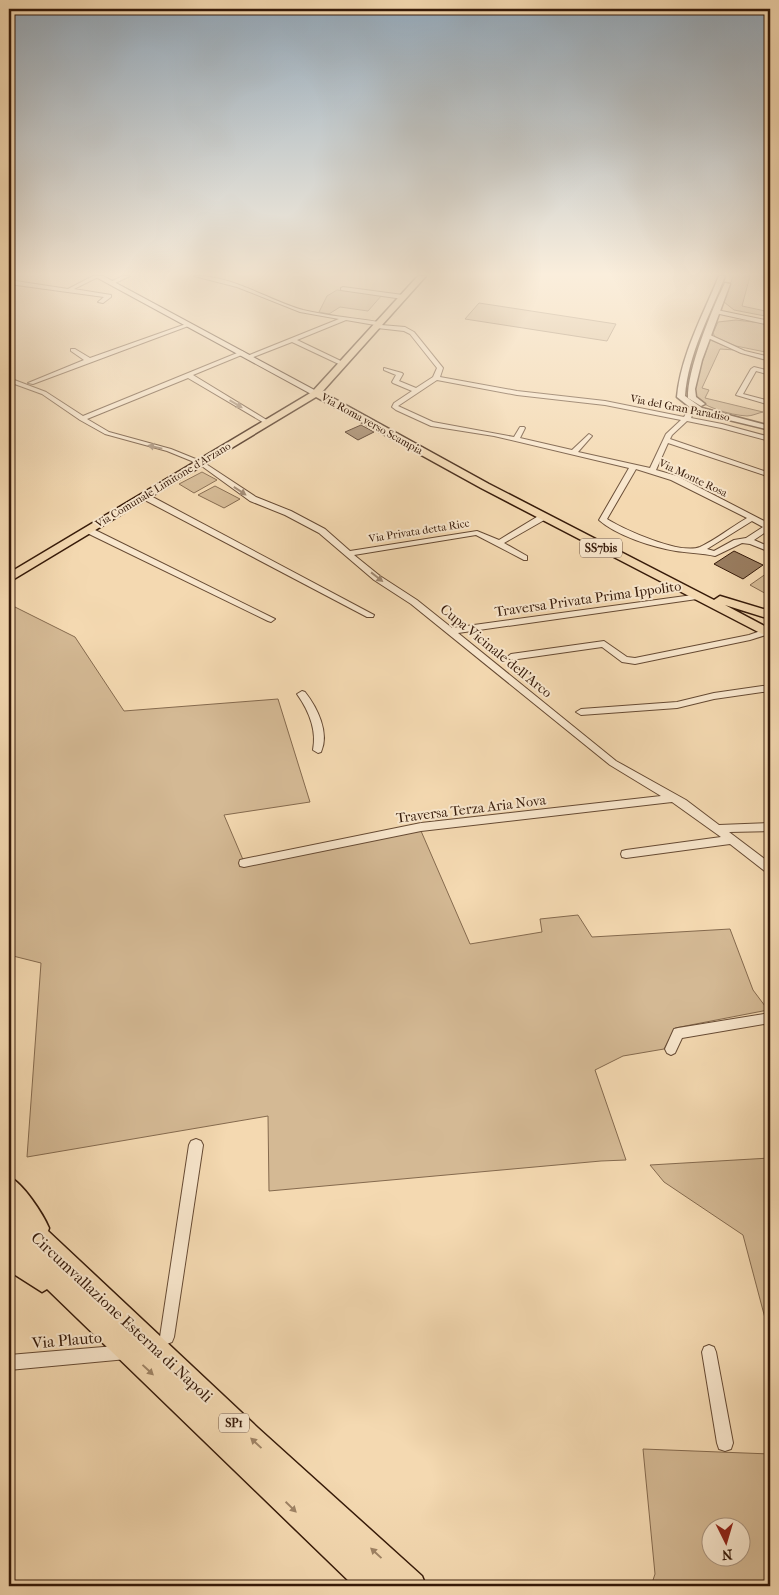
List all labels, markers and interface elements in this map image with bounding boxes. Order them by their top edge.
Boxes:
street label: Via Roma verso Scampia [318,390,426,458]
street label: Via del Gran Paradiso [628,392,731,424]
one-way arrow [230,399,243,408]
street label: Via Comunale Limitone d'Arzano [92,439,233,531]
one-way arrow [147,443,162,451]
street label: Via Monte Rosa [656,456,730,500]
one-way arrow [234,486,247,496]
street label: Via Privata detta Ricc [367,517,470,546]
road number: SS7bis [580,538,622,558]
one-way arrow [370,571,383,582]
street label: Traversa Privata Prima Ippolito [494,577,682,621]
street label: Cupa Vicinale dell'Arco [437,601,555,701]
street label: Traversa Terza Aria Nova [395,791,547,827]
street label: Circumvallazione Esterna di Napoli [27,1228,217,1406]
street label: Via Plauto [30,1327,103,1353]
one-way arrow [141,1364,153,1376]
road number: SP1 [219,1414,249,1432]
one-way arrow [250,1438,263,1449]
one-way arrow [284,1500,296,1512]
north arrow [702,1518,752,1568]
text: N [721,1546,733,1563]
one-way arrow [370,1547,382,1559]

